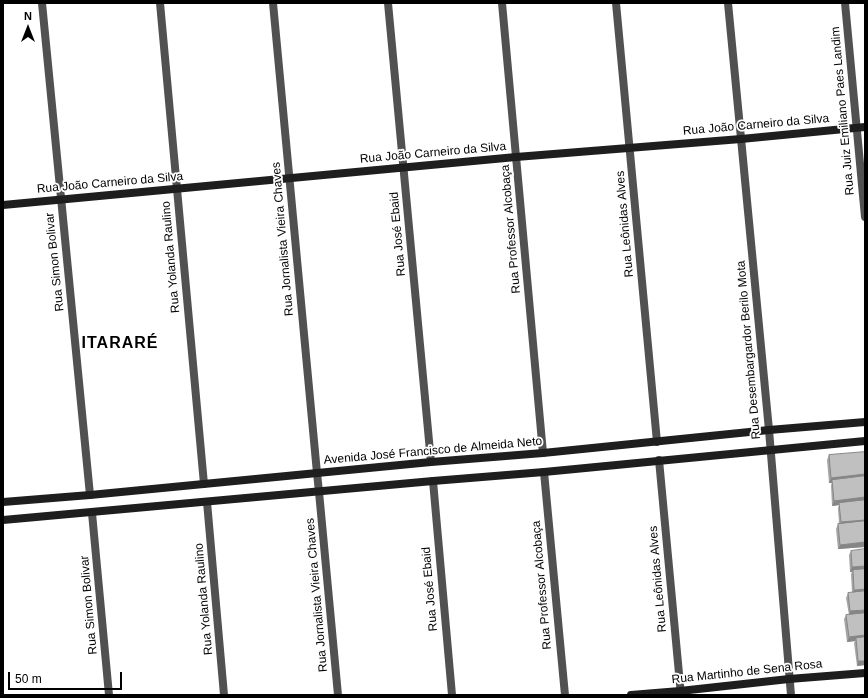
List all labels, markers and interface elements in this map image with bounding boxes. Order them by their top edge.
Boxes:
north arrow [8,8,48,48]
text: N [24,10,32,22]
street label: Rua Juiz Emiliano Paes Landim [828,26,858,196]
street label: Rua João Carneiro da Silva [682,111,830,139]
street label: Rua João Carneiro da Silva [359,139,507,167]
street label: Rua Jornalista Vieira Chaves [269,161,297,317]
street label: Rua Professor Alcobaça [498,164,524,294]
street label: Rua João Carneiro da Silva [36,169,184,197]
street label: Rua Leônidas Alves [613,170,637,278]
street label: Rua José Ebaid [387,191,409,277]
street label: Rua Yolanda Raulino [159,200,183,314]
street label: Rua Simon Bolivar [43,212,67,312]
street label: Rua Desembargardor Berilo Mota [734,260,764,440]
district label: ITARARÉ [82,334,158,354]
street label: Avenida José Francisco de Almeida Neto [323,434,543,468]
street label: Rua Jornalista Vieira Chaves [303,517,331,673]
street label: Rua Professor Alcobaça [529,520,555,650]
street label: Rua Leônidas Alves [646,525,670,633]
street label: Rua Yolanda Raulino [192,542,216,656]
street label: Rua José Ebaid [419,546,441,632]
street label: Rua Simon Bolivar [77,555,101,655]
street label: Rua Martinho de Sena Rosa [671,657,823,687]
scale bar [10,664,124,690]
text: 50 m [15,672,42,686]

